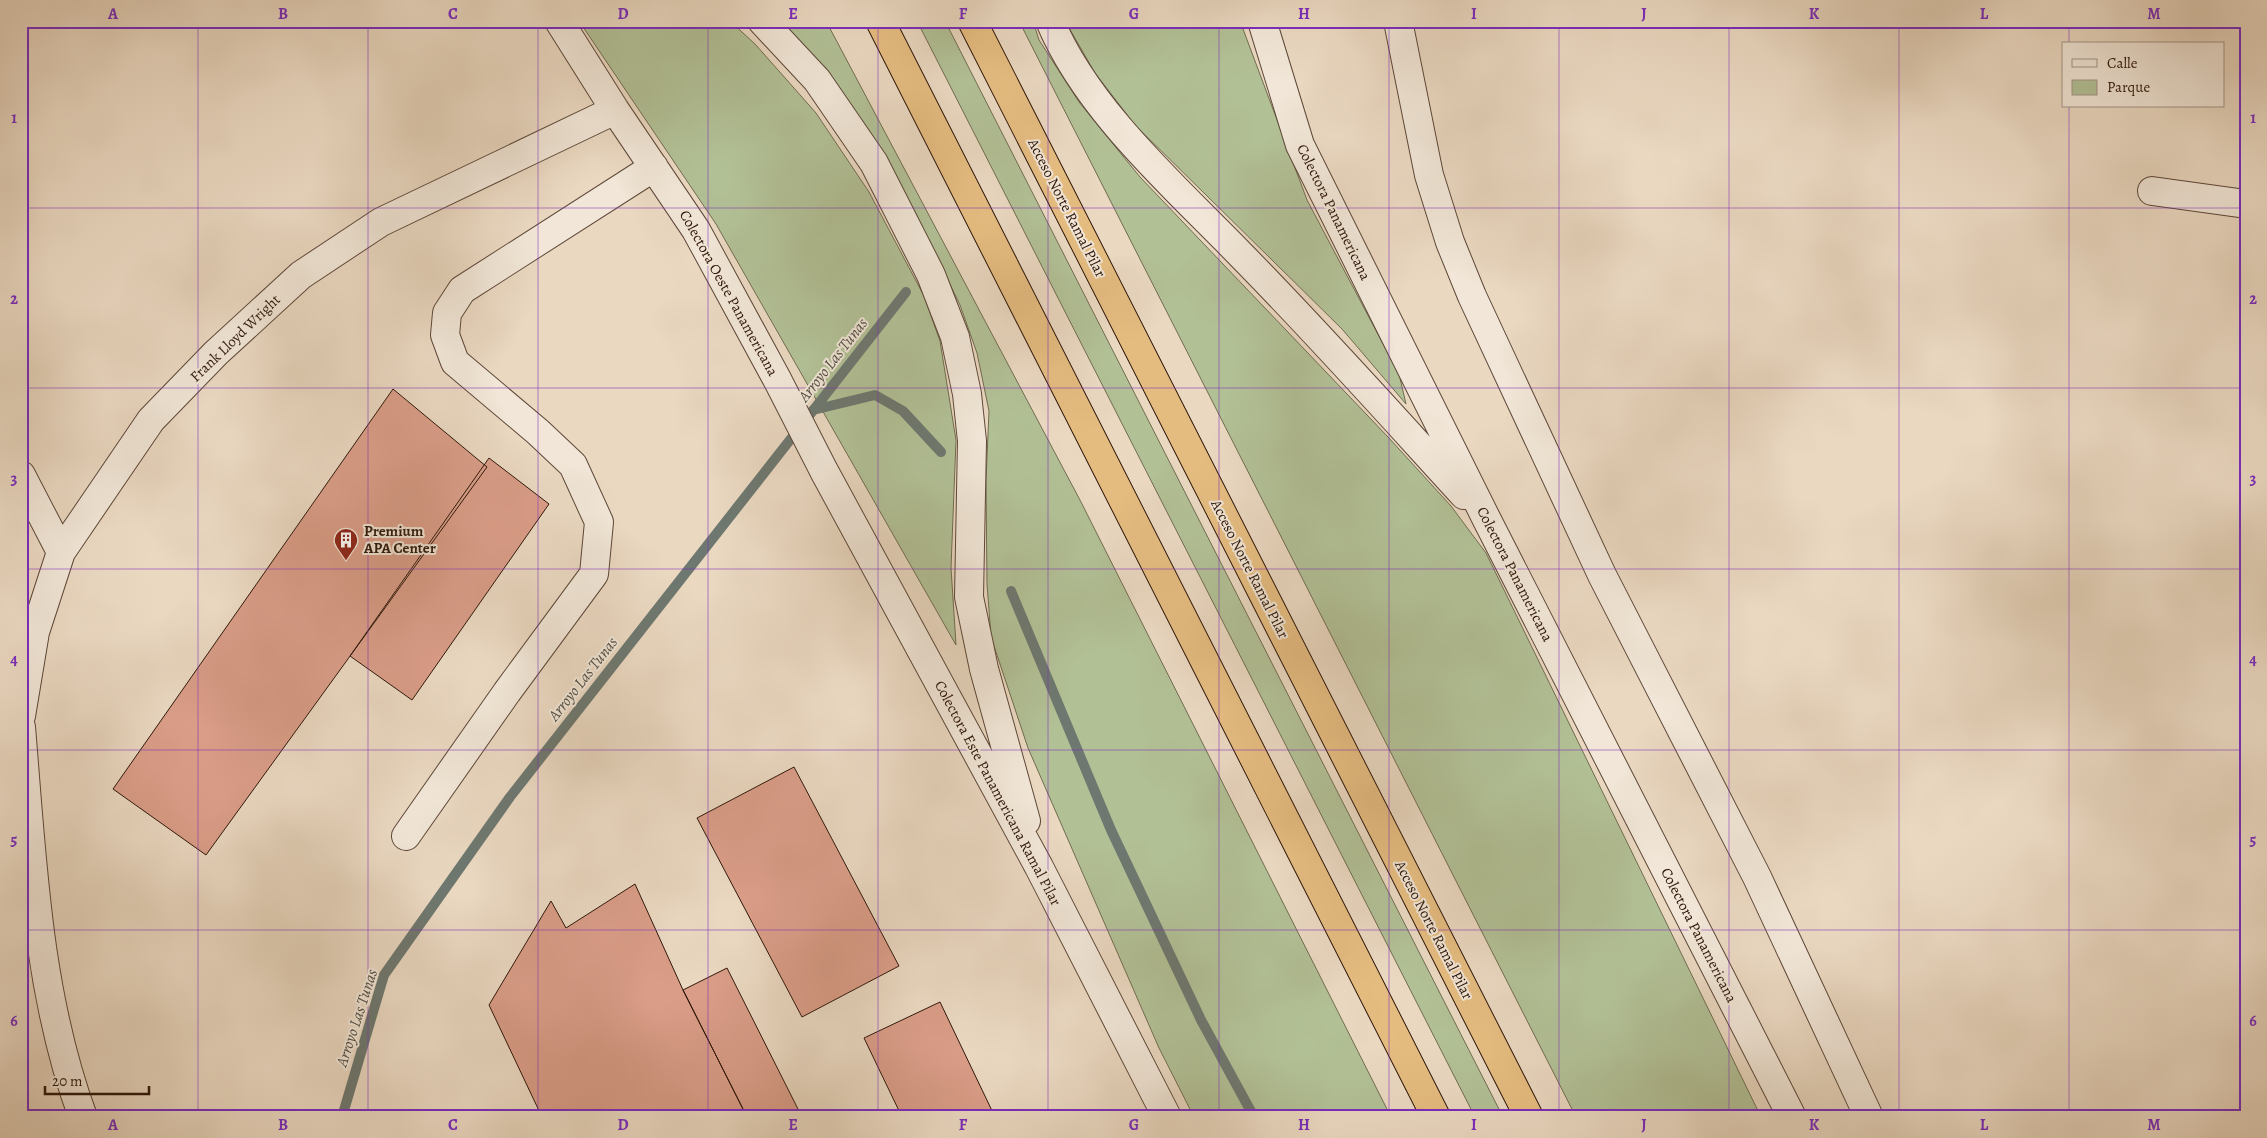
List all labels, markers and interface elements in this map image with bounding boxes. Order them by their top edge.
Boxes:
text: A [107,3,119,25]
text: B [278,3,288,25]
text: C [448,3,458,25]
text: D [617,3,629,25]
text: E [788,3,798,25]
text: F [959,3,968,25]
text: G [1129,3,1139,25]
text: H [1298,3,1310,25]
text: I [1471,3,1477,25]
text: J [1641,3,1647,25]
text: K [1809,3,1820,25]
text: L [1980,3,1989,25]
text: M [2147,3,2161,25]
legend [2062,42,2224,108]
text: Calle [2107,53,2138,73]
text: Parque [2107,77,2150,97]
text: 1 [11,107,17,129]
text: 1 [2250,107,2256,129]
street label: Acceso Norte Ramal Pilar [1023,134,1111,281]
street label: Colectora Panamericana [1292,141,1376,283]
street label: Colectora Oeste Panamericana [675,206,783,380]
text: 2 [10,288,18,310]
text: 2 [2249,288,2257,310]
street label: Frank Lloyd Wright [185,290,285,386]
water label: Arroyo Las Tunas [793,313,873,408]
text: 3 [11,468,18,490]
text: 3 [2250,468,2257,490]
street label: Acceso Norte Ramal Pilar [1206,495,1294,642]
street label: Colectora Panamericana [1472,503,1558,645]
place label: Premium APA Center [363,521,436,558]
building icon: Premium APA Center [333,527,359,561]
water label: Arroyo Las Tunas [543,632,623,727]
text: 4 [10,649,18,671]
text: 4 [2249,649,2257,671]
street label: Colectora Este Panamericana Ramal Pilar [930,677,1066,909]
text: 5 [11,829,18,851]
text: 5 [2250,829,2257,851]
street label: Acceso Norte Ramal Pilar [1390,856,1478,1003]
street label: Colectora Panamericana [1656,864,1742,1006]
water label: Arroyo Las Tunas [331,966,383,1071]
text: 6 [10,1010,18,1032]
text: 6 [2249,1010,2257,1032]
scale bar [45,1063,149,1095]
text: 20 m [52,1071,83,1091]
text: A [107,1114,119,1136]
text: B [278,1114,288,1136]
text: C [448,1114,458,1136]
text: D [617,1114,629,1136]
text: E [788,1114,798,1136]
text: F [959,1114,968,1136]
text: G [1129,1114,1139,1136]
text: H [1298,1114,1310,1136]
text: I [1471,1114,1477,1136]
text: J [1641,1114,1647,1136]
text: K [1809,1114,1820,1136]
text: L [1980,1114,1989,1136]
text: M [2147,1114,2161,1136]

